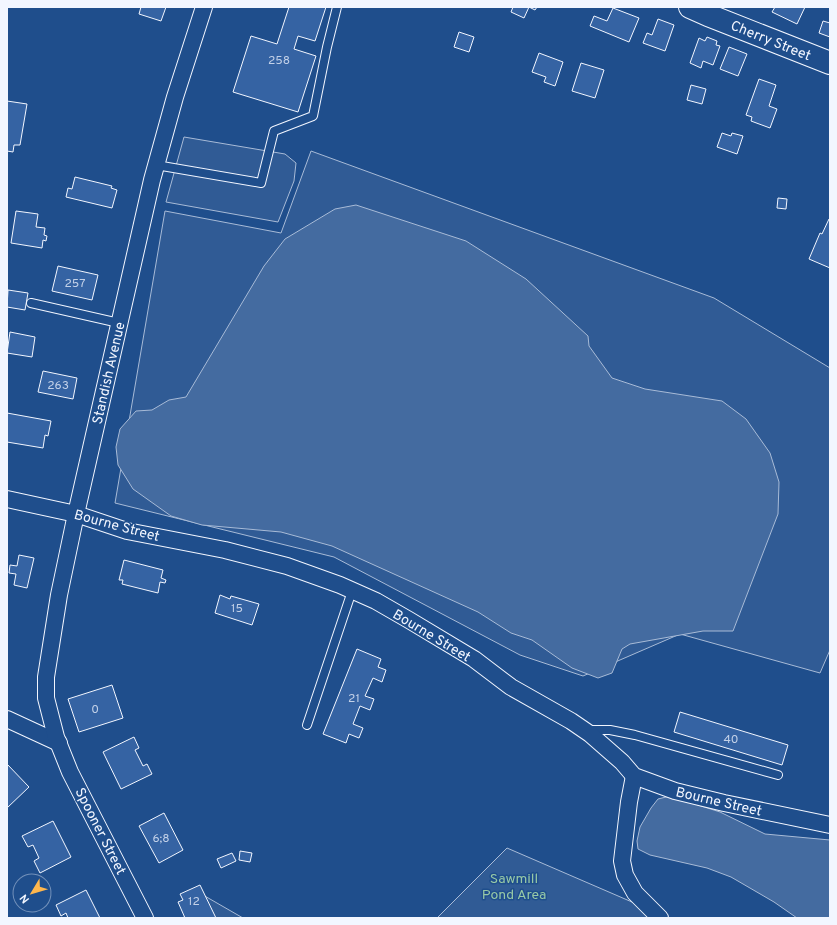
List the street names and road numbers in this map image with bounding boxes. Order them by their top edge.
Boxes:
street label: Cherry Street [728,18,813,65]
street label: Standish Avenue [89,321,129,426]
street label: Bourne Street [72,507,161,546]
street label: Bourne Street [389,606,473,666]
street label: Bourne Street [674,784,763,821]
street label: Spooner Street [70,785,129,878]

